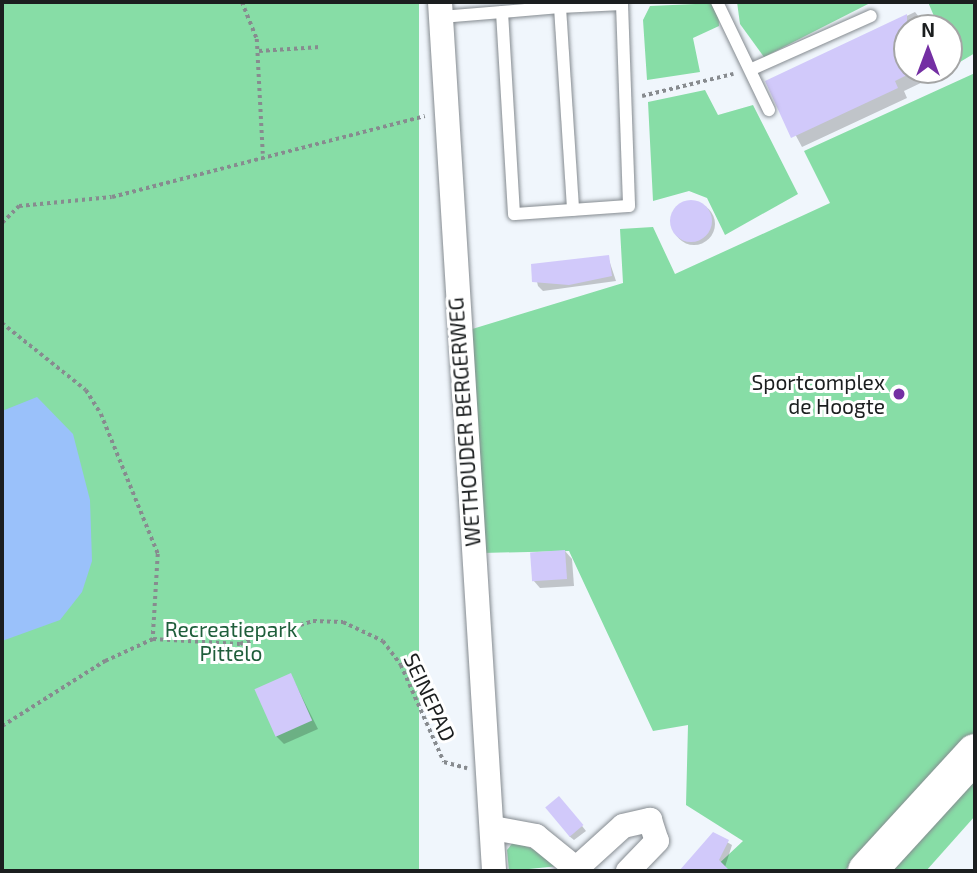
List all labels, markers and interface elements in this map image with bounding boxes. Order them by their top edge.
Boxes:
north arrow [893,14,963,84]
text: N [921,18,935,41]
street label: WETHOUDER BERGERWEG [443,297,485,547]
place label: Sportcomplex de Hoogte [751,369,885,419]
marker: Sportcomplex de Hoogte [891,386,907,402]
park label: Recreatiepark Pittelo [165,616,297,666]
street label: SEINEPAD [399,649,461,745]

